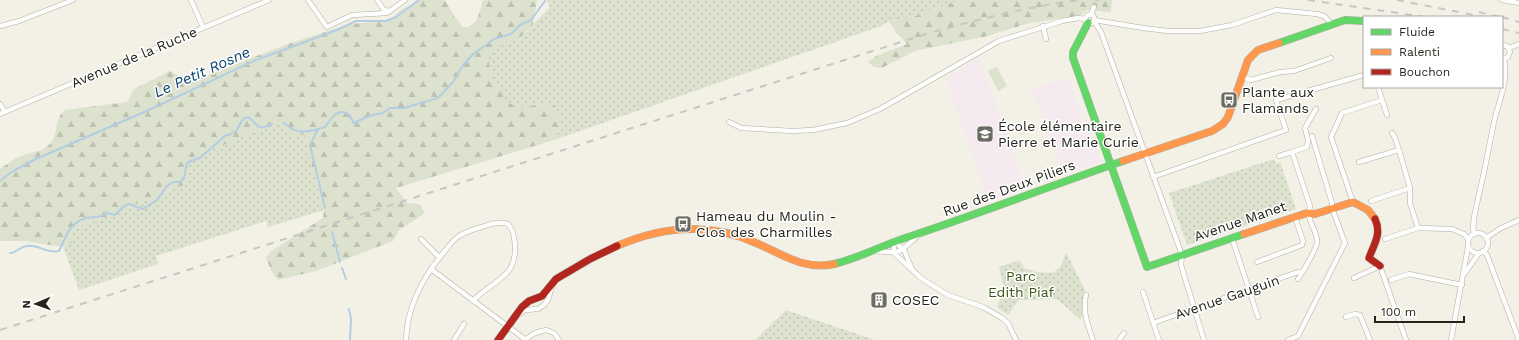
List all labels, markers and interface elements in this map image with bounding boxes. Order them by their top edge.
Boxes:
legend [1363,16,1503,88]
street label: Avenue de la Ruche [69,23,199,91]
text: Fluide [1399,25,1435,39]
water label: Le Petit Rosne [151,43,253,101]
text: Ralenti [1399,45,1440,59]
text: Bouchon [1399,65,1450,79]
place label: Plante aux Flamands [1242,84,1314,116]
bus stop icon: Plante aux Flamands [1219,90,1239,110]
place label: École élémentaire Pierre et Marie Curie [998,118,1139,150]
school or university icon: École élémentaire Pierre et Marie Curie [975,124,995,144]
street label: Rue des Deux Piliers [941,157,1077,219]
street label: Avenue Manet [1192,198,1288,244]
place label: Hameau du Moulin - Clos des Charmilles [696,208,837,240]
bus stop icon: Hameau du Moulin - Clos des Charmilles [673,214,693,234]
park label: Parc Edith Piaf [988,268,1055,300]
street label: Avenue Gauguin [1173,272,1281,322]
north arrow [16,284,56,324]
building icon: COSEC [869,290,889,310]
place label: COSEC [892,292,939,308]
scale bar [1375,298,1464,324]
text: N [20,300,33,309]
text: 100 m [1381,305,1416,319]

